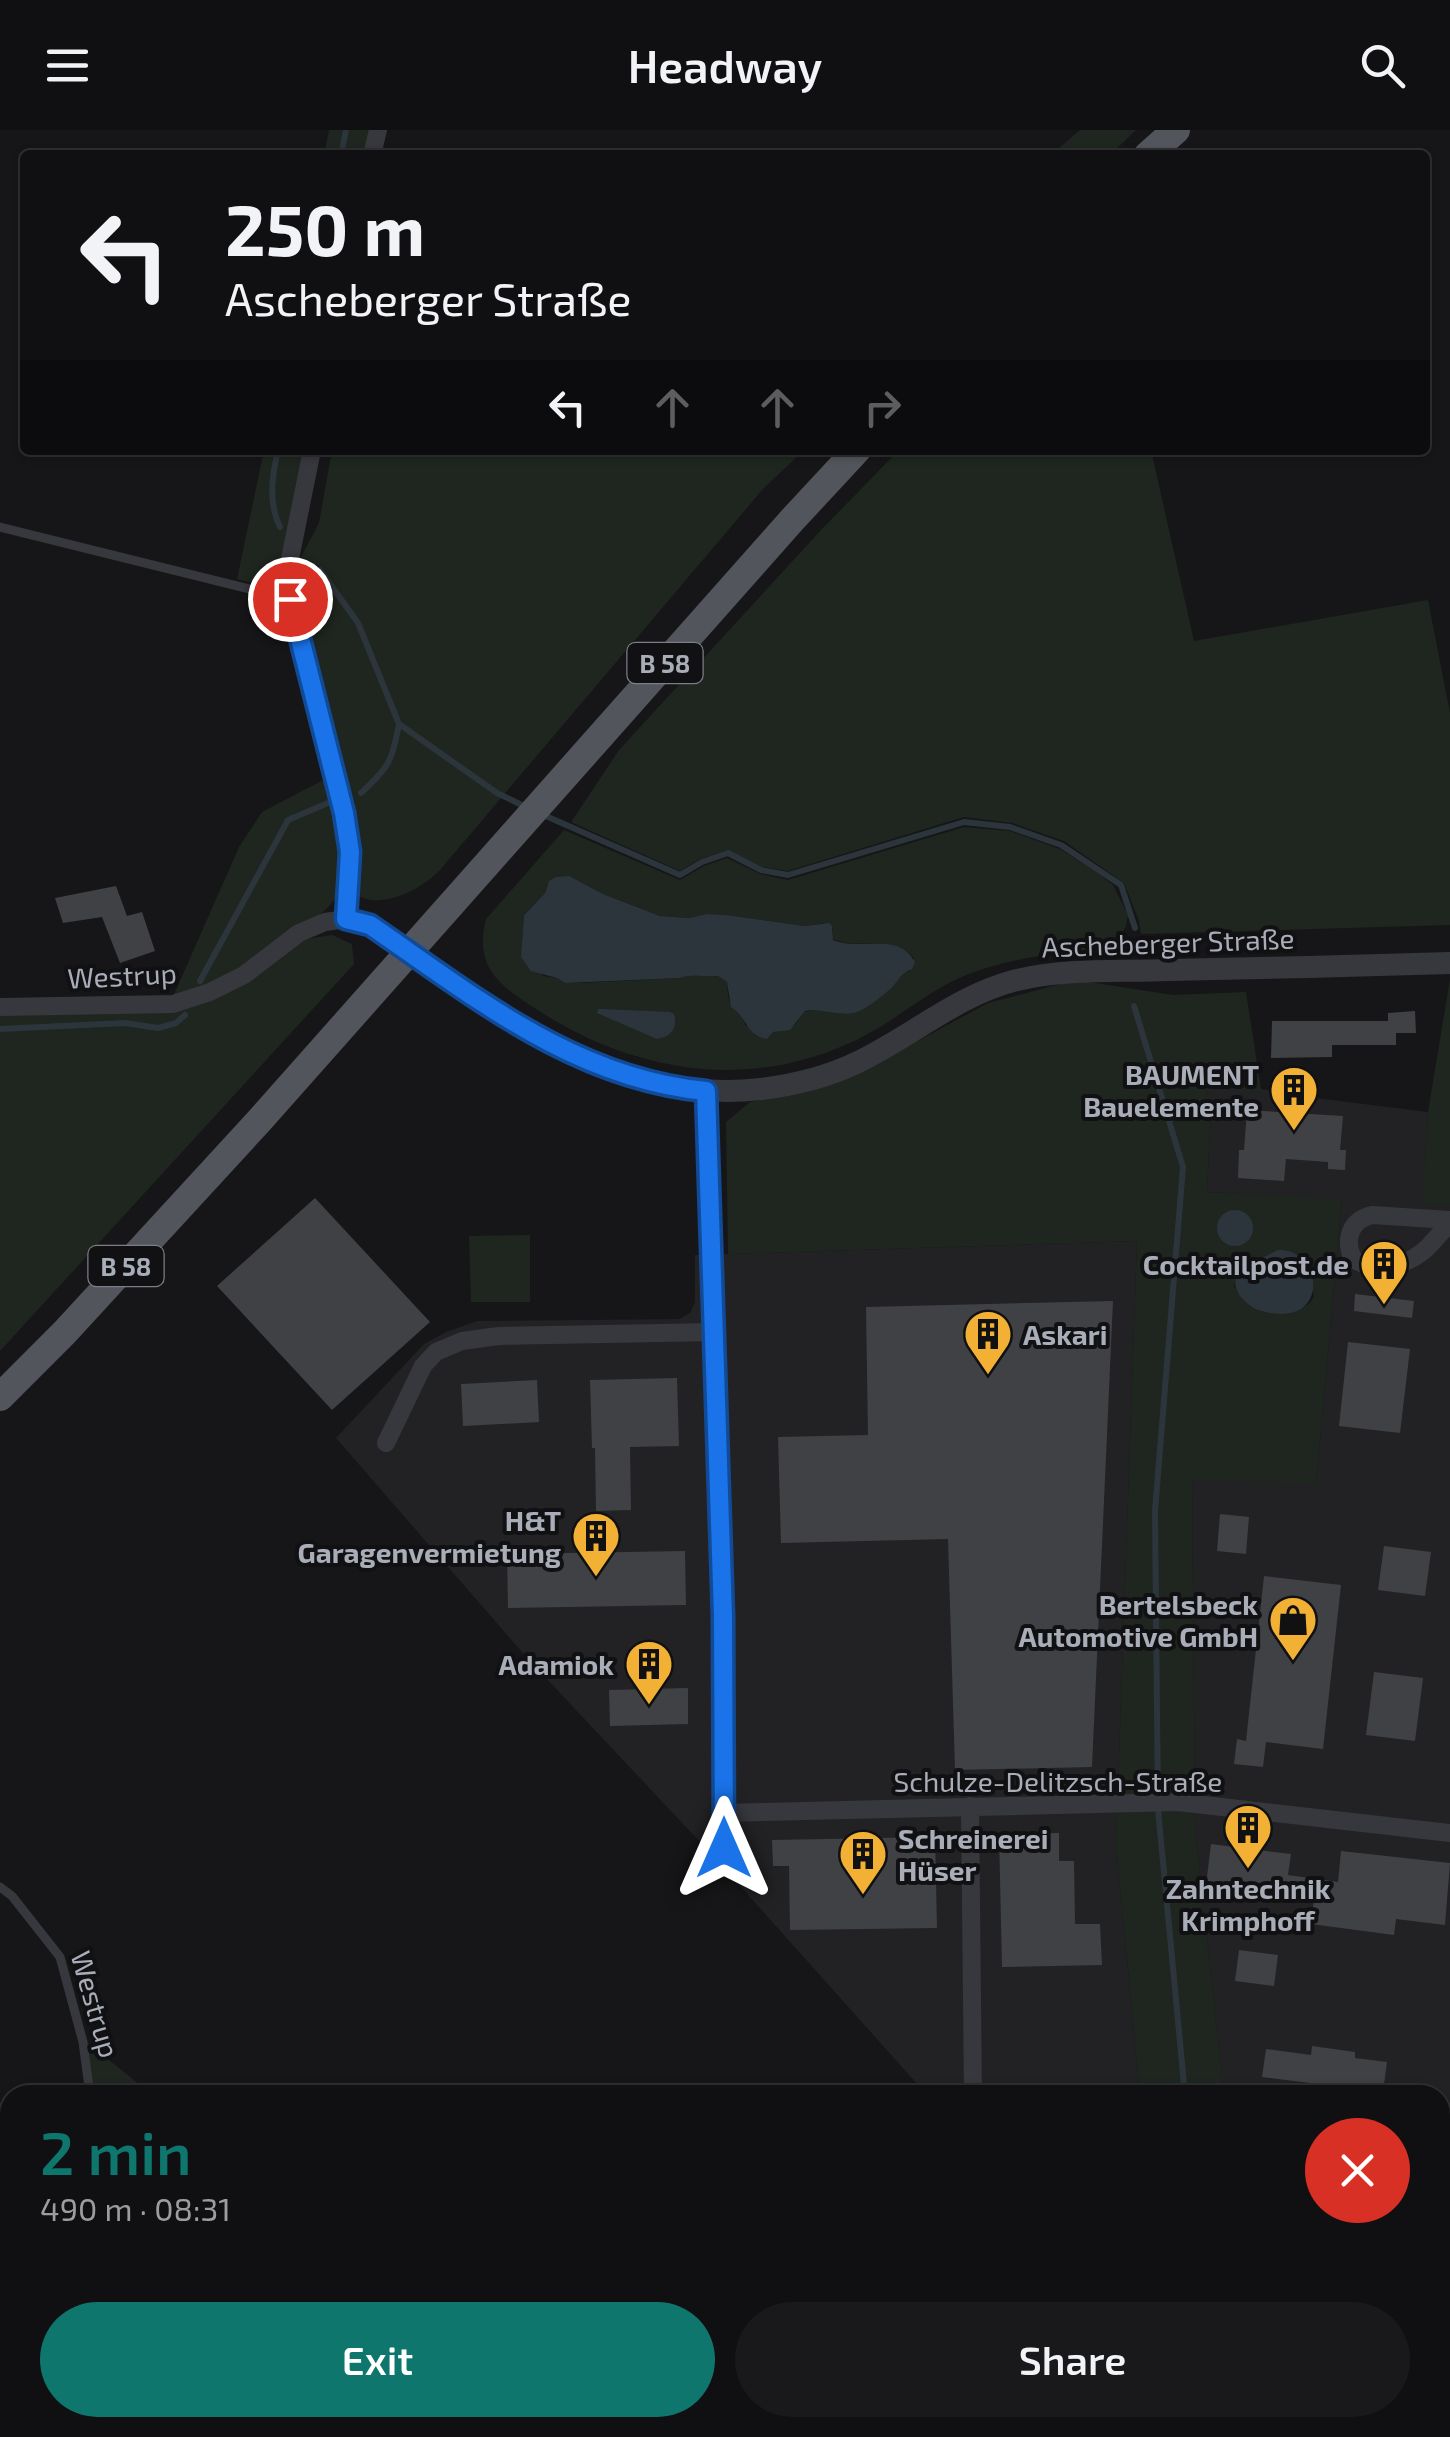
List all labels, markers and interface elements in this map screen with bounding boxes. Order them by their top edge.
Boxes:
icon: menu [40,38,95,93]
text: Headway [628,38,822,92]
icon: search [1355,38,1410,93]
text: 250 m [225,186,425,270]
icon: left [60,190,190,320]
text: Ascheberger Straße [225,271,632,325]
icon: left [540,380,595,435]
icon: ahead [645,380,700,435]
icon: ahead [750,380,805,435]
icon: right [855,380,910,435]
pin [248,557,333,642]
icon: arrive [263,572,318,627]
road number: B 58 [628,643,702,683]
street label: Ascheberger Straße [1041,921,1295,963]
street label: Westrup [66,955,178,995]
place label: BAUMENT Bauelemente [1083,1057,1259,1123]
building icon: BAUMENT Bauelemente [1268,1064,1320,1132]
building icon: Cocktailpost.de [1358,1238,1410,1306]
road number: B 58 [88,1246,164,1286]
place label: Cocktailpost.de [1143,1247,1349,1281]
building icon: Askari [962,1308,1014,1376]
place label: Askari [1023,1317,1107,1351]
place label: H&T Garagenvermietung [298,1503,561,1569]
building icon: H&T Garagenvermietung [570,1510,622,1578]
place label: Bertelsbeck Automotive GmbH [1019,1587,1258,1653]
shop icon: Bertelsbeck Automotive GmbH [1267,1594,1319,1662]
building icon: Adamiok [623,1638,675,1706]
place label: Adamiok [498,1647,614,1681]
street label: Schulze-Delitzsch-Straße [894,1764,1222,1798]
position arrow [672,1796,776,1900]
building icon: Zahntechnik Krimphoff [1222,1802,1274,1870]
place label: Schreinerei Hüser [898,1821,1049,1887]
building icon: Schreinerei Hüser [837,1828,889,1896]
place label: Zahntechnik Krimphoff [1166,1871,1331,1937]
street label: Westrup [65,1947,127,2061]
text: 2 min [40,2115,192,2187]
button: close [1305,2118,1410,2223]
text: 490 m · 08:31 [40,2189,231,2227]
button: Exit [40,2302,715,2417]
button: Share [735,2302,1410,2417]

